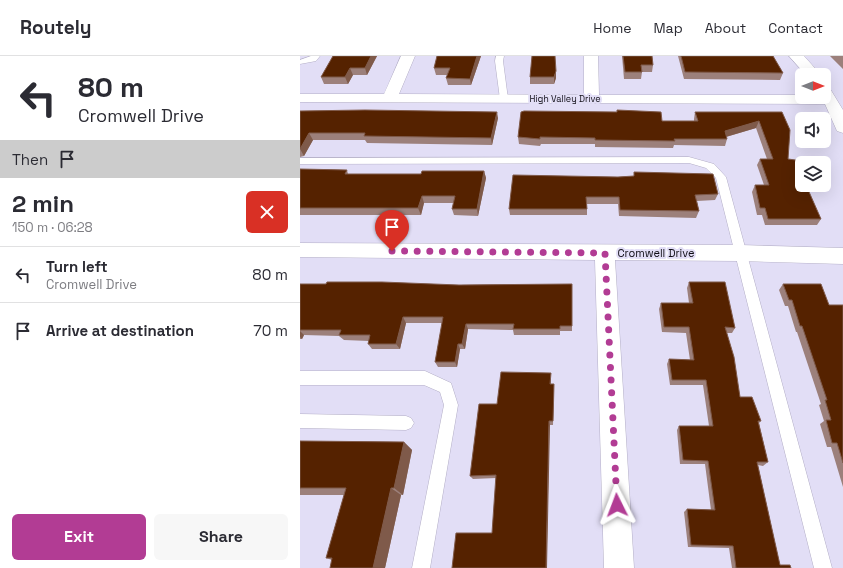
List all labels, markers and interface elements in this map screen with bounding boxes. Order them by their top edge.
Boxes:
text: Routely [20,15,91,40]
text: Home [593,19,631,37]
text: Map [653,19,683,37]
text: About [705,19,746,37]
text: Contact [768,19,823,37]
north arrow [795,68,831,104]
map controls [795,68,831,192]
text: 80 m [78,69,144,105]
icon: left [12,72,64,124]
street label: High Valley Drive [529,93,601,105]
text: Cromwell Drive [78,104,204,127]
button: sound [795,112,831,148]
icon: arrive [56,148,78,170]
text: Then [12,150,48,169]
button: layers [795,156,831,192]
text: 2 min [12,188,74,219]
button: close [246,191,288,233]
pin [375,210,409,251]
icon: arrive [381,216,403,238]
text: 150 m · 06:28 [12,219,93,236]
street label: Cromwell Drive [618,246,695,260]
text: Turn left [46,257,108,276]
icon: left [12,264,34,286]
text: 80 m [252,265,288,284]
text: Cromwell Drive [46,276,137,293]
icon: arrive [12,320,34,342]
text: Arrive at destination [46,321,194,340]
text: 70 m [253,321,288,340]
position arrow [596,484,638,526]
button: Exit [12,514,146,560]
button: Share [154,514,288,560]

